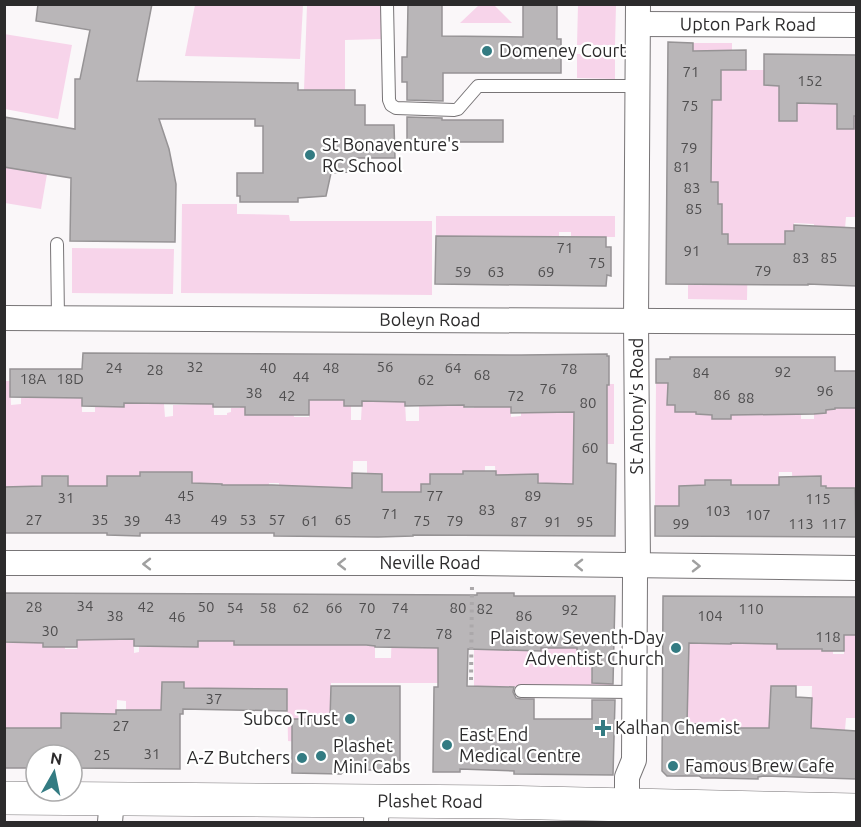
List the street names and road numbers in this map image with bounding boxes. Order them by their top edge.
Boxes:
street label: Upton Park Road [680,13,816,34]
street label: Boleyn Road [379,309,481,329]
street label: St Antony's Road [626,338,646,474]
street label: Neville Road [380,552,481,572]
street label: Plashet Road [377,790,483,811]

